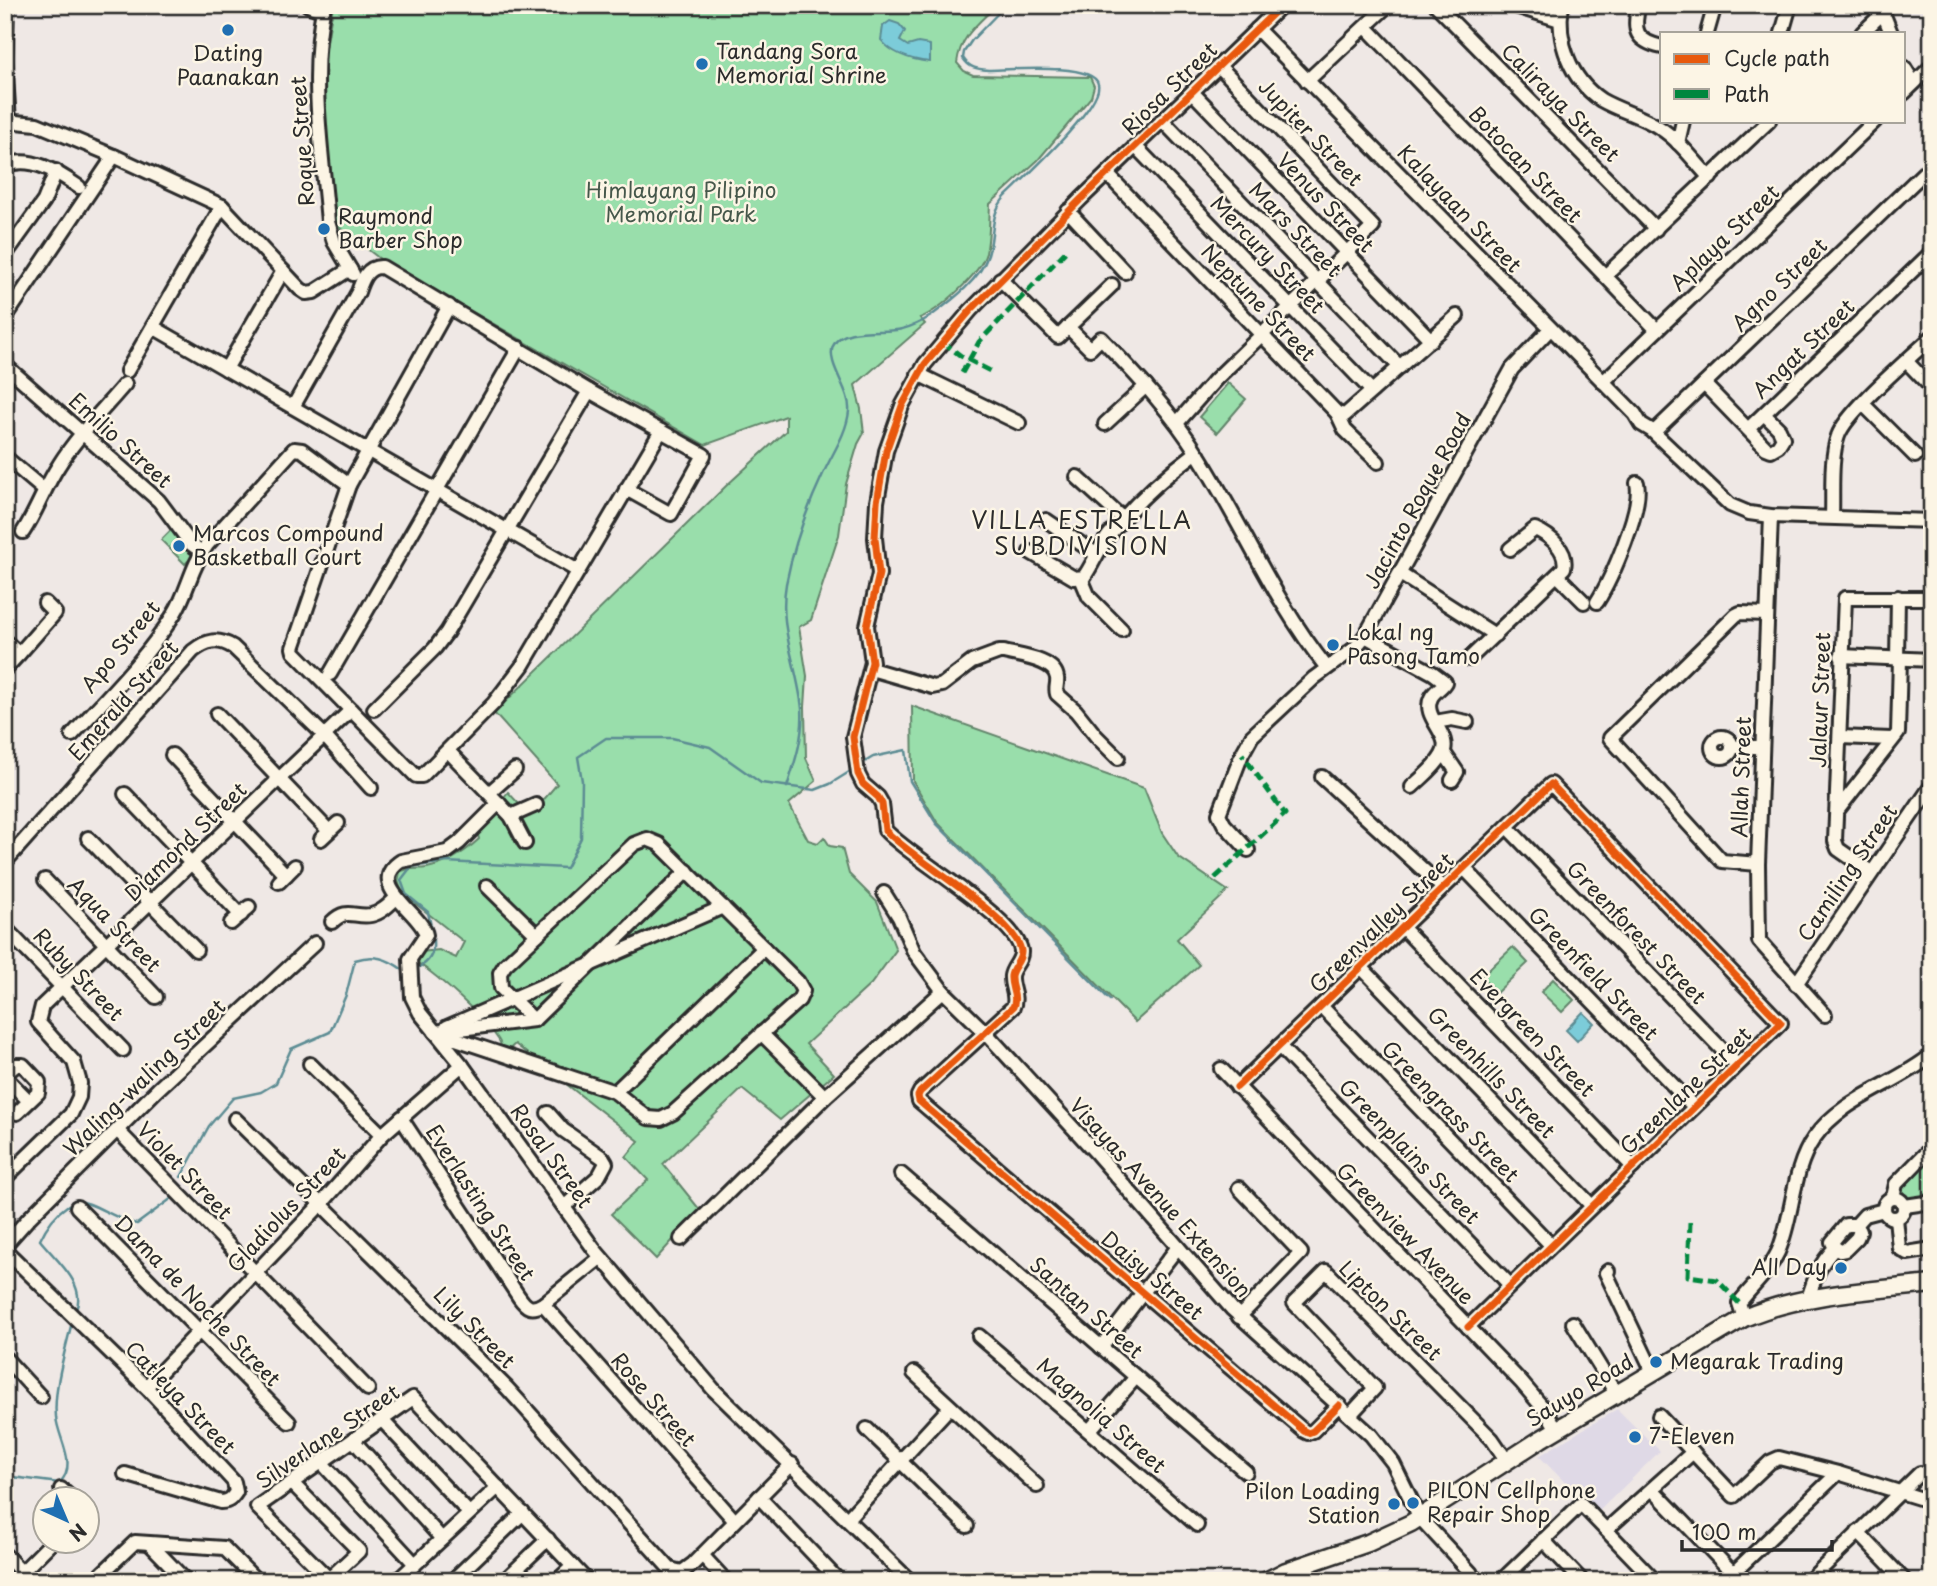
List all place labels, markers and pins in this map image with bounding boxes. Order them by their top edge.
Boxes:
marker: Dating Paanakan [220,22,236,38]
place label: Tandang Sora Memorial Shrine [716,34,887,90]
place label: Dating Paanakan [177,36,279,92]
marker: Tandang Sora Memorial Shrine [694,56,710,72]
place label: Raymond Barber Shop [338,199,463,255]
marker: Raymond Barber Shop [316,221,332,237]
place label: Marcos Compound Basketball Court [193,516,384,572]
marker: Marcos Compound Basketball Court [171,538,187,554]
place label: Lokal ng Pasong Tamo [1347,615,1480,671]
marker: Lokal ng Pasong Tamo [1325,637,1341,653]
place label: All Day [1751,1250,1827,1282]
marker: All Day [1833,1260,1849,1276]
place label: Megarak Trading [1670,1344,1844,1376]
marker: Megarak Trading [1648,1354,1664,1370]
place label: 7-Eleven [1649,1419,1735,1451]
marker: 7-Eleven [1627,1429,1643,1445]
place label: PILON Cellphone Repair Shop [1427,1473,1596,1529]
place label: Pilon Loading Station [1245,1474,1380,1530]
marker: PILON Cellphone Repair Shop [1405,1495,1421,1511]
marker: Pilon Loading Station [1386,1496,1402,1512]

